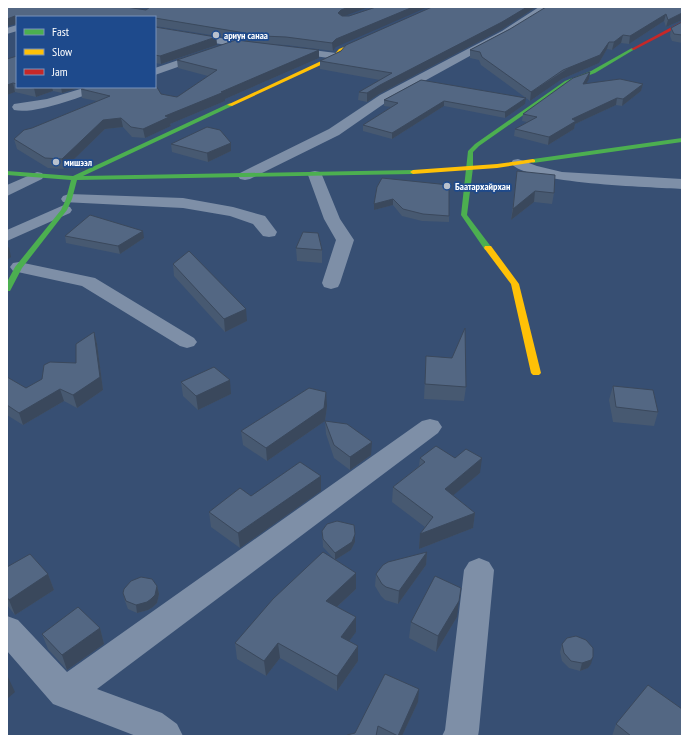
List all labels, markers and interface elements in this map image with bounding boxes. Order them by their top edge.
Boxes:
legend [16,16,156,88]
text: Fast [52,24,70,39]
place label: ариун санаа [224,29,268,42]
marker: ариун санаа [211,30,221,40]
text: Slow [52,44,73,59]
text: Jam [51,64,68,79]
place label: мишээл [64,156,92,169]
marker: мишээл [51,157,61,167]
place label: Баатархайрхан [455,180,511,193]
marker: Баатархайрхан [442,181,452,191]

